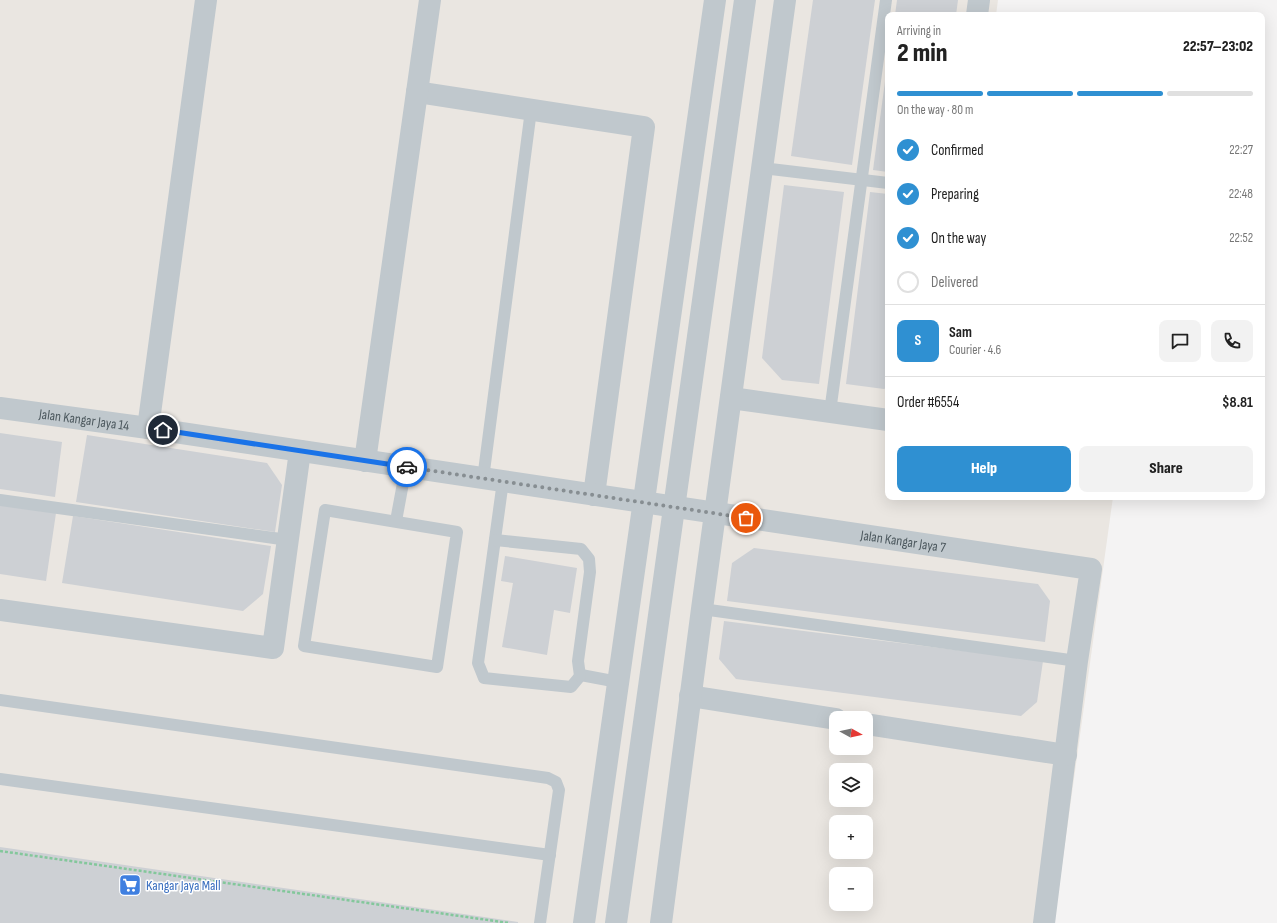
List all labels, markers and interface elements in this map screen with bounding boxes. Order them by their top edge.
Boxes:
text: Arriving in [897,23,941,39]
text: 22:57–23:02 [1183,37,1253,56]
text: 2 min [897,38,947,69]
text: On the way · 80 m [897,102,973,118]
icon: check [897,139,919,161]
text: Confirmed [931,141,984,160]
text: 22:27 [1229,142,1253,158]
icon: check [897,183,919,205]
text: Preparing [931,185,979,204]
text: 22:48 [1229,186,1253,202]
icon: check [897,227,919,249]
text: On the way [931,229,986,248]
text: 22:52 [1229,230,1253,246]
text: Delivered [931,273,978,292]
button: chat [1159,320,1201,362]
button: phone [1211,320,1253,362]
text: Sam [949,323,972,342]
text: S [915,331,921,350]
text: Courier · 4.6 [949,342,1001,358]
text: Order #6554 [897,393,959,412]
text: $8.81 [1222,393,1253,412]
street label: Jalan Kangar Jaya 14 [37,405,131,434]
pin [146,413,180,447]
icon: home [152,419,174,441]
button: Help [897,446,1071,492]
button: Share [1079,446,1253,492]
courier [387,447,427,487]
icon: car [396,456,418,478]
pin [729,501,763,535]
icon: bag [735,507,757,529]
street label: Jalan Kangar Jaya 7 [859,526,947,556]
north arrow [829,711,873,755]
map controls [829,711,873,911]
button: layers [829,763,873,807]
button: + [829,815,873,859]
button: − [829,867,873,911]
supermarket icon: Kangar Jaya Mall [117,872,143,898]
place label: Kangar Jaya Mall [146,877,221,894]

